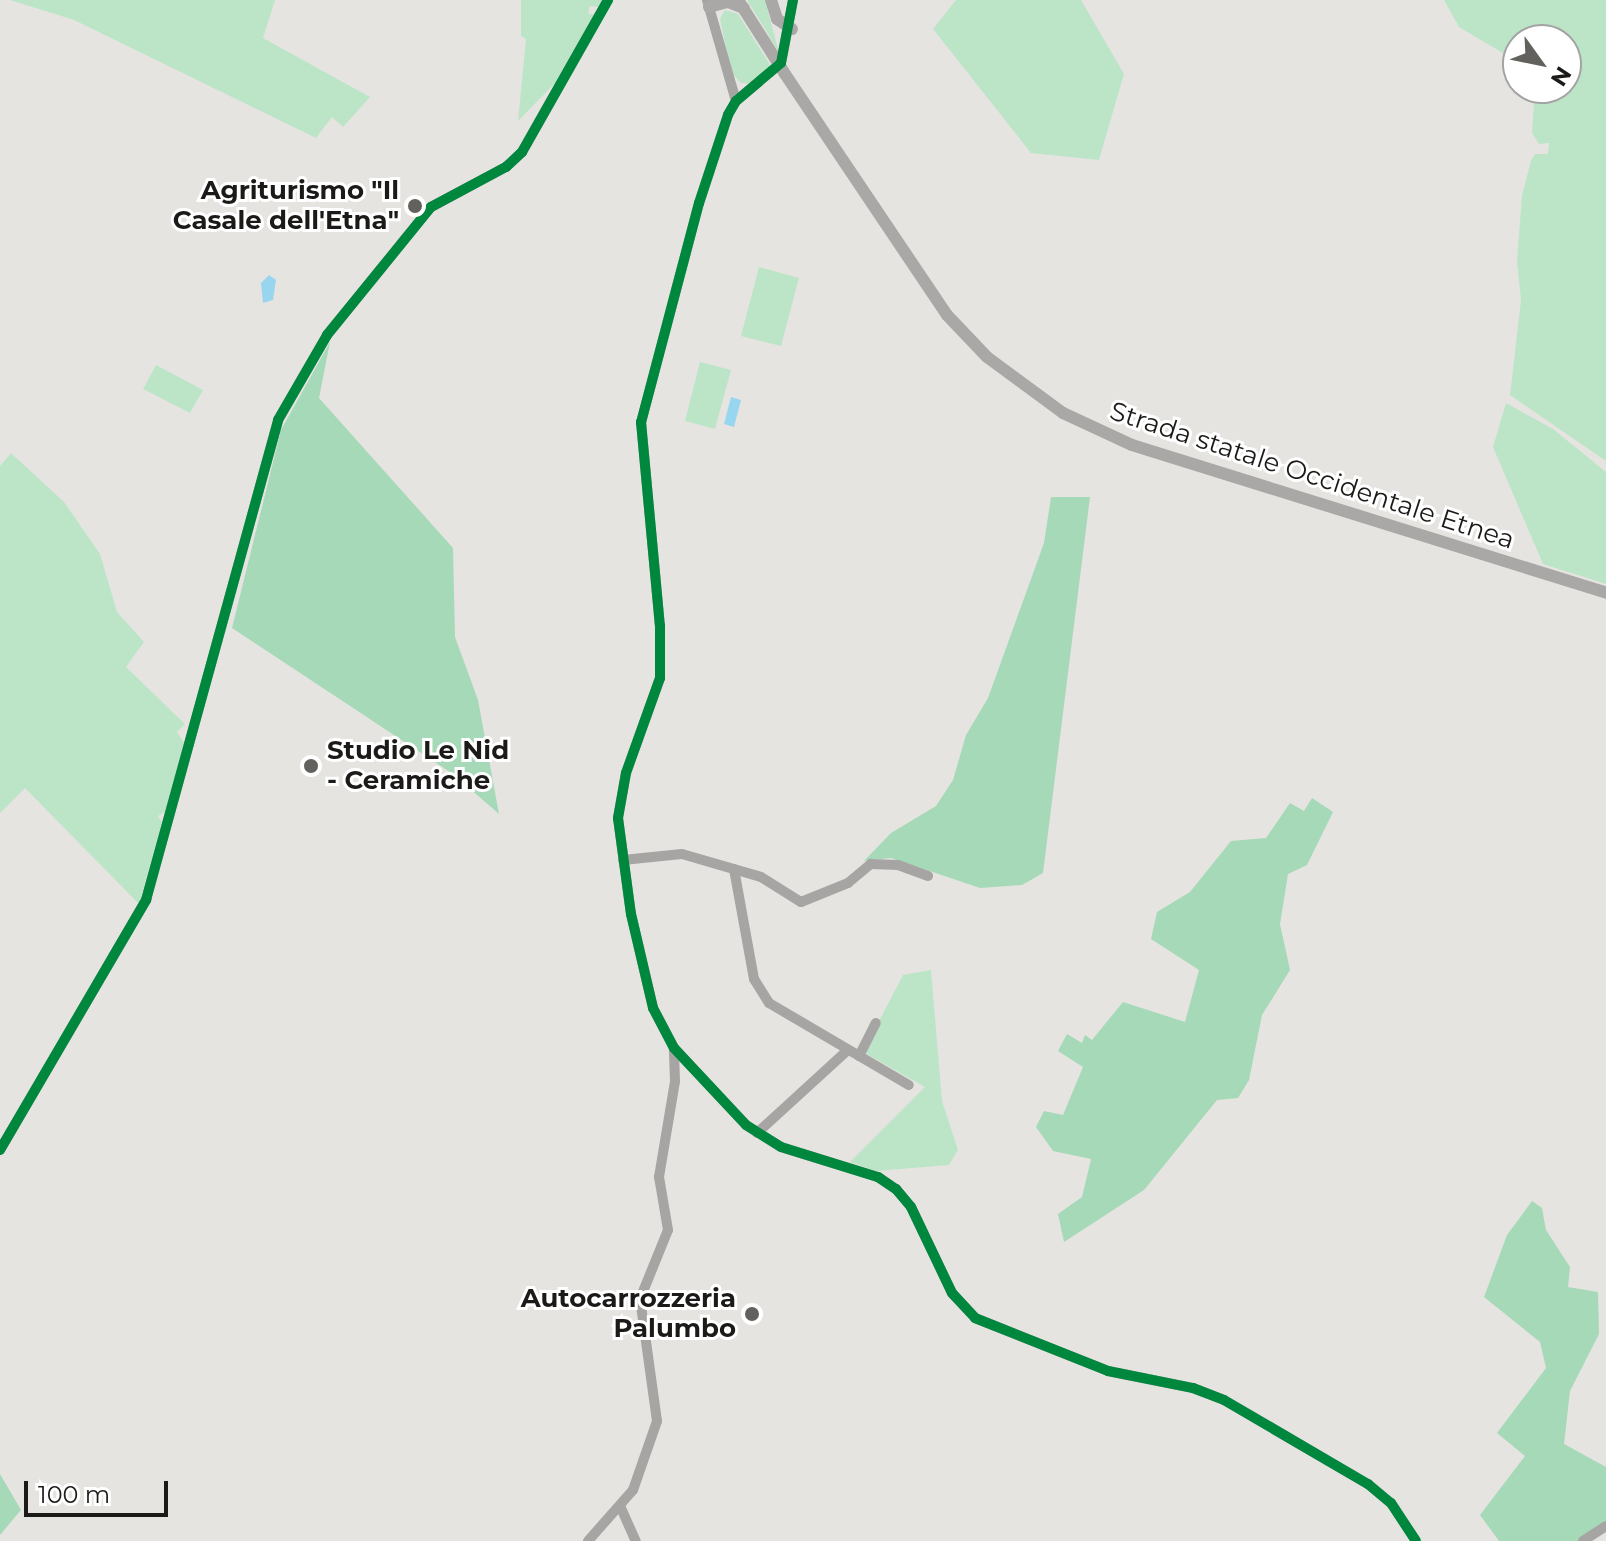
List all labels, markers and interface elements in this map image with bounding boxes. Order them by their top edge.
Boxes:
north arrow [1502,24,1582,104]
text: N [1545,61,1577,91]
place label: Agriturismo "Il Casale dell'Etna" [173,175,399,236]
marker: Agriturismo "Il Casale dell'Etna" [406,197,424,215]
street label: Strada statale Occidentale Etnea [1106,396,1518,556]
place label: Studio Le Nid - Ceramiche [327,735,509,796]
marker: Studio Le Nid - Ceramiche [302,757,320,775]
place label: Autocarrozzeria Palumbo [521,1283,736,1344]
marker: Autocarrozzeria Palumbo [743,1305,761,1323]
scale bar [28,1465,172,1515]
text: 100 m [38,1480,110,1509]

